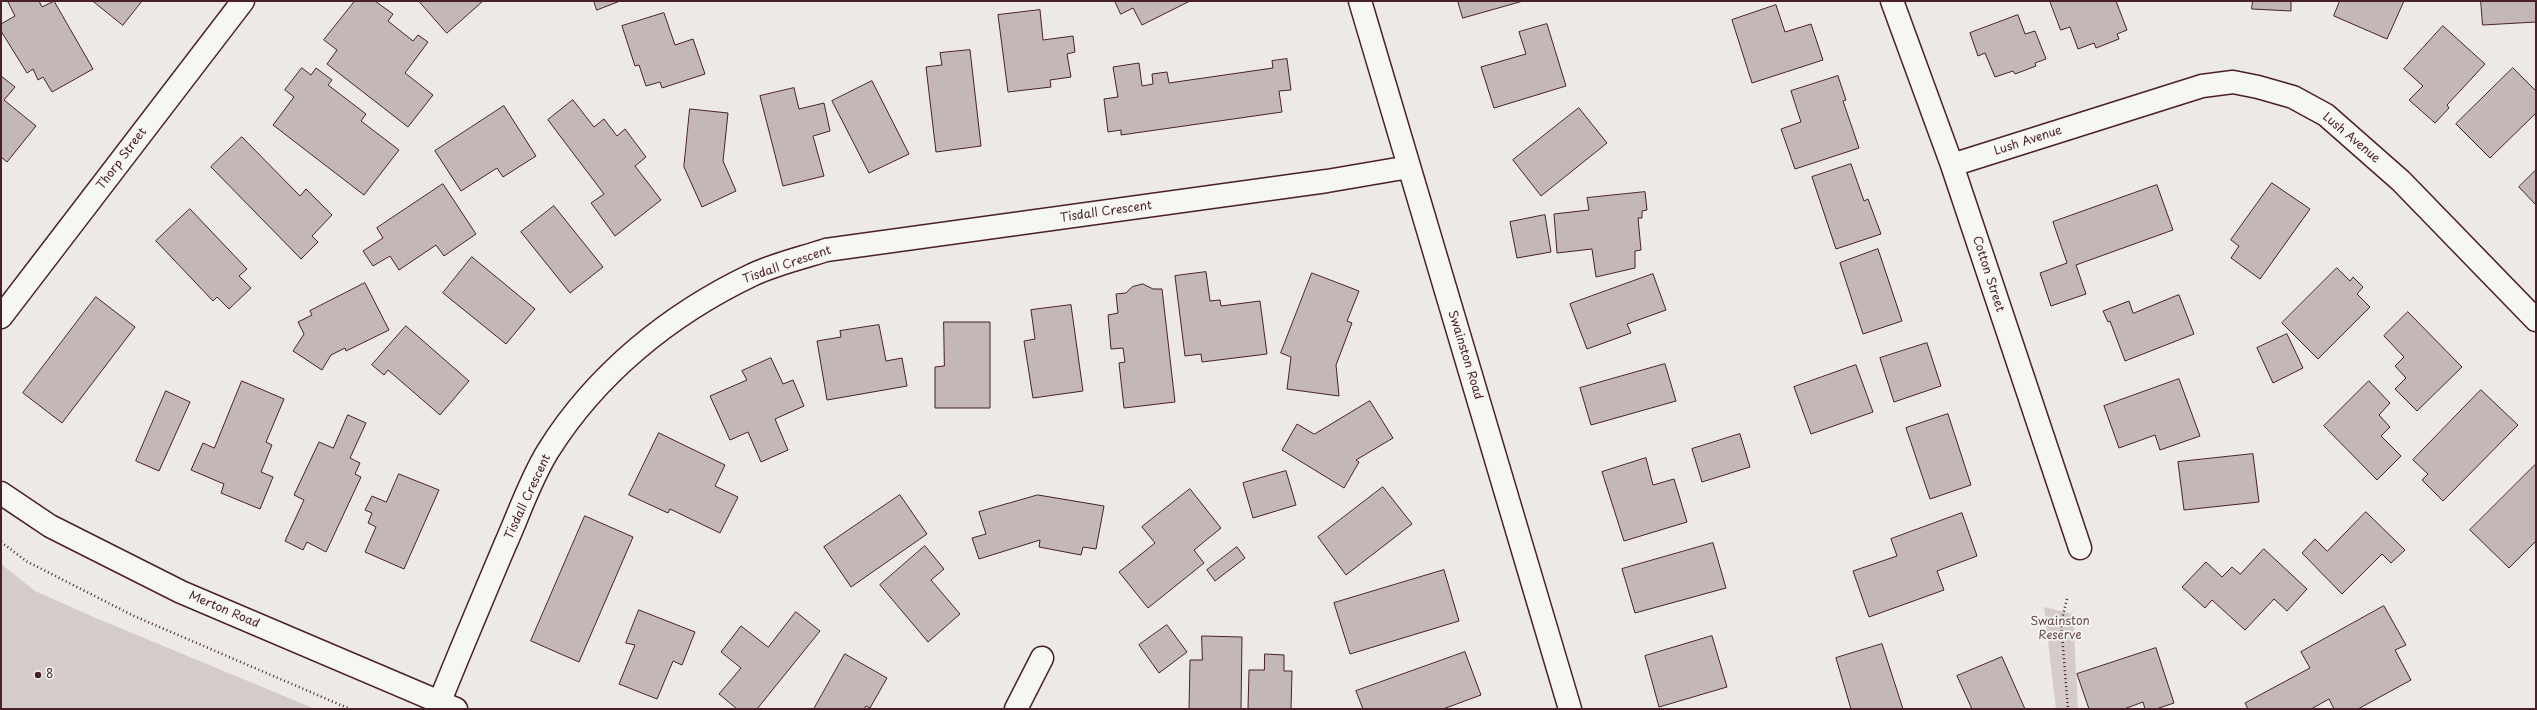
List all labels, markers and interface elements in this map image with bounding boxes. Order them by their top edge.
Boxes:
street label: Lush Avenue [2319,110,2383,166]
street label: Lush Avenue [1992,123,2064,159]
street label: Thorp Street [94,125,150,193]
street label: Tisdall Crescent [1059,198,1153,226]
street label: Cotton Street [1969,234,2007,314]
street label: Tisdall Crescent [741,243,833,287]
street label: Swainston Road [1445,309,1485,401]
street label: Tisdall Crescent [502,452,554,542]
street label: Merton Road [186,589,262,631]
park label: Swainston Reserve [2030,615,2090,643]
place label: 8 [46,668,53,682]
marker: 8 [33,670,43,680]

